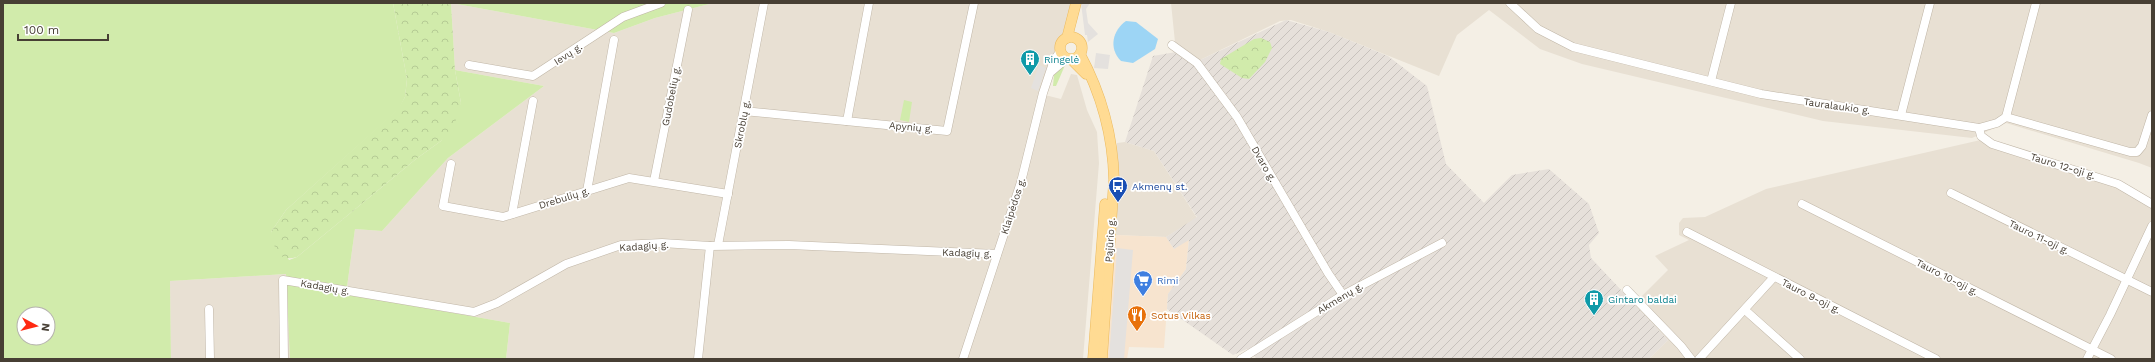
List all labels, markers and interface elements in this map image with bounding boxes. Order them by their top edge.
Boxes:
scale bar [18,16,108,42]
text: 100 m [24,23,59,37]
street label: Ievų g. [552,41,584,67]
building icon: Ringelė [1019,48,1041,76]
place label: Ringelė [1044,54,1080,65]
street label: Gudobelių g. [660,65,682,127]
street label: Tauralaukio g. [1803,96,1871,116]
street label: Skroblų g. [732,99,752,149]
street label: Apynių g. [888,120,934,134]
street label: Dvaro g. [1249,144,1279,184]
street label: Tauro 12-oji g. [2029,151,2097,181]
bus stop icon: Akmenų st. [1107,175,1129,203]
street label: Klaipėdos g. [999,176,1027,236]
place label: Akmenų st. [1132,181,1187,192]
street label: Drebulių g. [537,185,591,211]
street label: Pajūrio g. [1103,217,1117,263]
street label: Tauro 11-oji g. [2007,218,2071,256]
street label: Kadagių g. [619,239,669,253]
street label: Kadagių g. [942,247,992,259]
street label: Tauro 10-oji g. [1914,257,1980,297]
supermarket icon: Rimi [1132,269,1154,297]
place label: Rimi [1157,275,1178,286]
street label: Kadagių g. [300,277,350,297]
street label: Tauro 9-oji g. [1780,277,1842,315]
street label: Akmenų g. [1315,280,1365,316]
building icon: Gintaro baldai [1583,288,1605,316]
place label: Gintaro baldai [1608,294,1677,305]
restaurant icon: Sotus Vilkas [1126,304,1148,332]
north arrow [16,306,56,346]
place label: Sotus Vilkas [1151,310,1211,321]
text: N [38,322,52,332]

